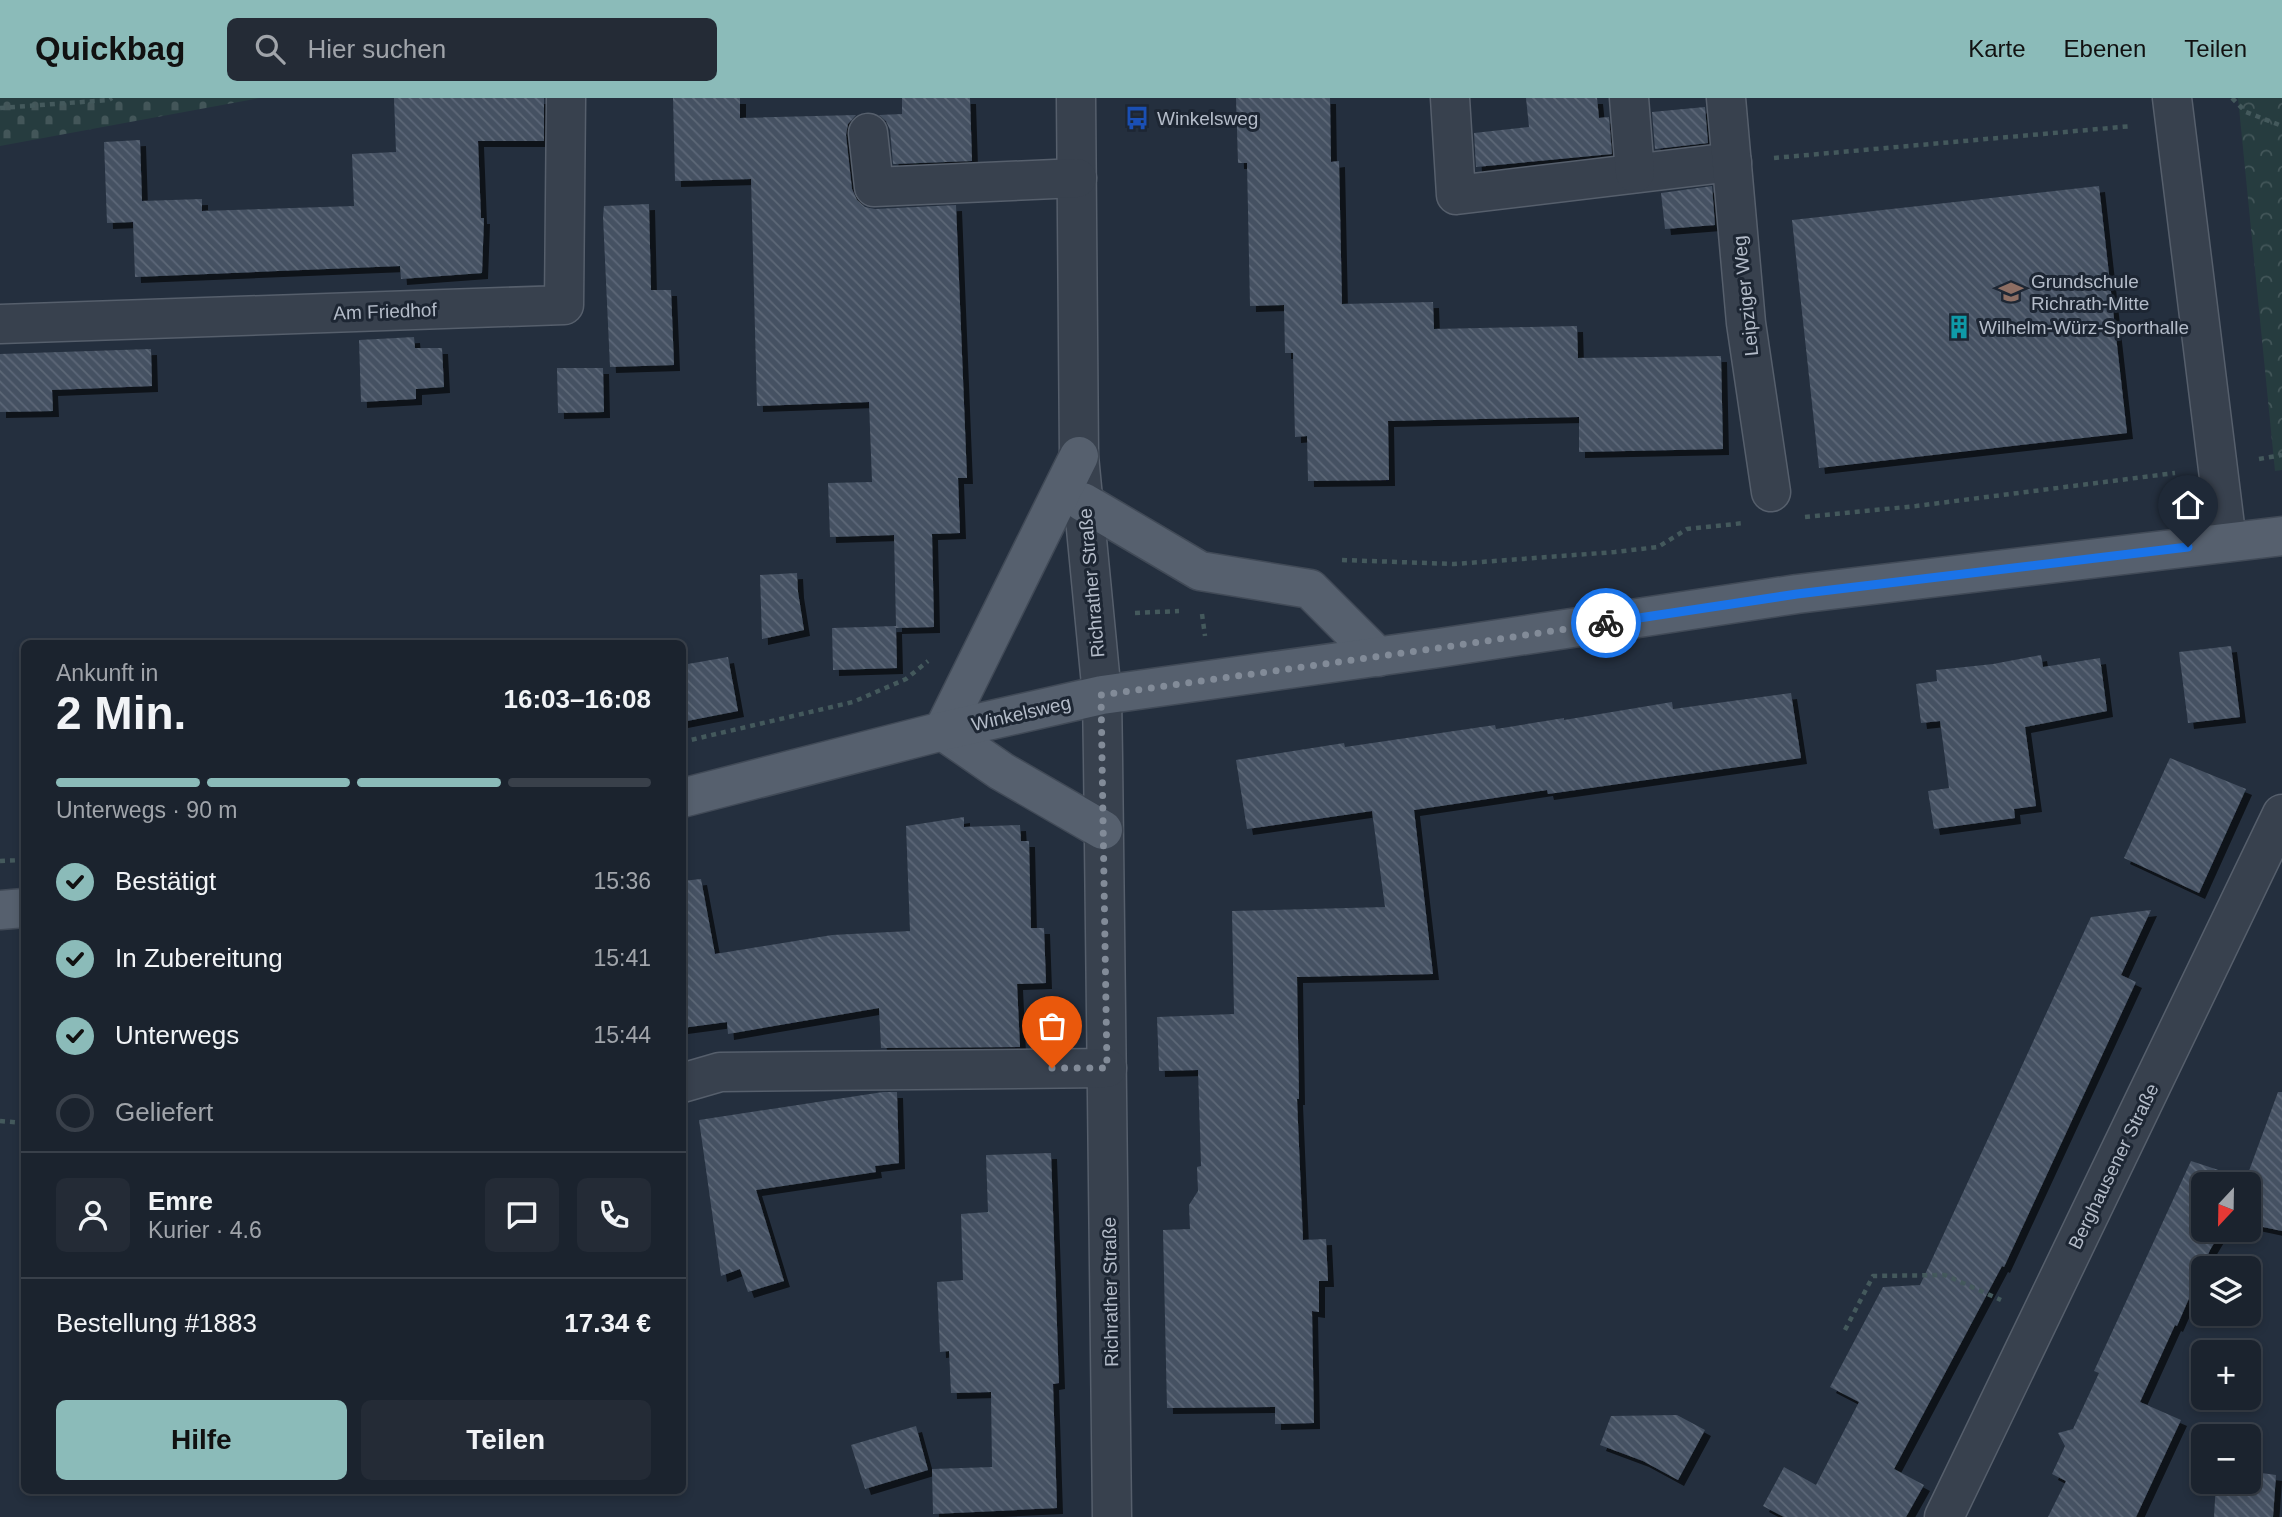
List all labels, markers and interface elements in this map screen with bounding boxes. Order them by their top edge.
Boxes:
search box [227,18,717,81]
text: Quickbag [35,30,185,67]
icon: search [251,30,289,68]
text: Hier suchen [307,34,446,64]
text: Karte [1968,35,2026,62]
text: Ebenen [2064,35,2146,62]
text: Teilen [2184,35,2247,62]
bus stop icon: Winkelsweg [1123,104,1151,132]
place label: Winkelsweg [1157,108,1258,129]
street label: Leipziger Weg [1729,235,1762,357]
place label: Grundschule Richrath-Mitte [2031,271,2149,314]
school or university icon: Grundschule Richrath-Mitte [1997,278,2025,306]
street label: Am Friedhof [333,299,438,324]
building icon: Wilhelm-Würz-Sporthalle [1945,313,1973,341]
place label: Wilhelm-Würz-Sporthalle [1979,317,2189,338]
pin [2158,475,2218,547]
icon: home [2169,486,2207,524]
street label: Richrather Straße [1075,507,1108,659]
courier [1571,588,1641,658]
icon: bike [1587,604,1625,642]
text: Ankunft in [56,660,158,686]
text: 16:03–16:08 [504,684,651,714]
text: 2 Min. [56,687,186,739]
street label: Winkelsweg [969,692,1073,735]
text: Unterwegs · 90 m [56,797,238,823]
icon: check [56,863,94,901]
text: Bestätigt [115,866,216,896]
text: 15:36 [593,868,651,894]
icon: check [56,940,94,978]
text: In Zubereitung [115,943,283,973]
text: 15:41 [593,945,651,971]
pin [1022,996,1082,1068]
icon: bag [1033,1007,1071,1045]
icon: check [56,1017,94,1055]
text: Unterwegs [115,1020,239,1050]
text: 15:44 [593,1022,651,1048]
street label: Berghausener Straße [2064,1080,2163,1252]
text: Geliefert [115,1097,213,1127]
north arrow [2191,1172,2261,1242]
map controls [2191,1172,2261,1494]
button: person [56,1178,130,1252]
button: chat [485,1178,559,1252]
button: phone [577,1178,651,1252]
text: Emre [148,1186,213,1216]
text: Kurier · 4.6 [148,1217,262,1243]
street label: Richrather Straße [1099,1217,1122,1367]
button: layers [2191,1256,2261,1326]
text: Bestellung #1883 [56,1308,257,1338]
text: 17.34 € [564,1308,651,1338]
button: + [2191,1340,2261,1410]
button: Hilfe [56,1400,347,1480]
button: Teilen [361,1400,651,1480]
button: − [2191,1424,2261,1494]

